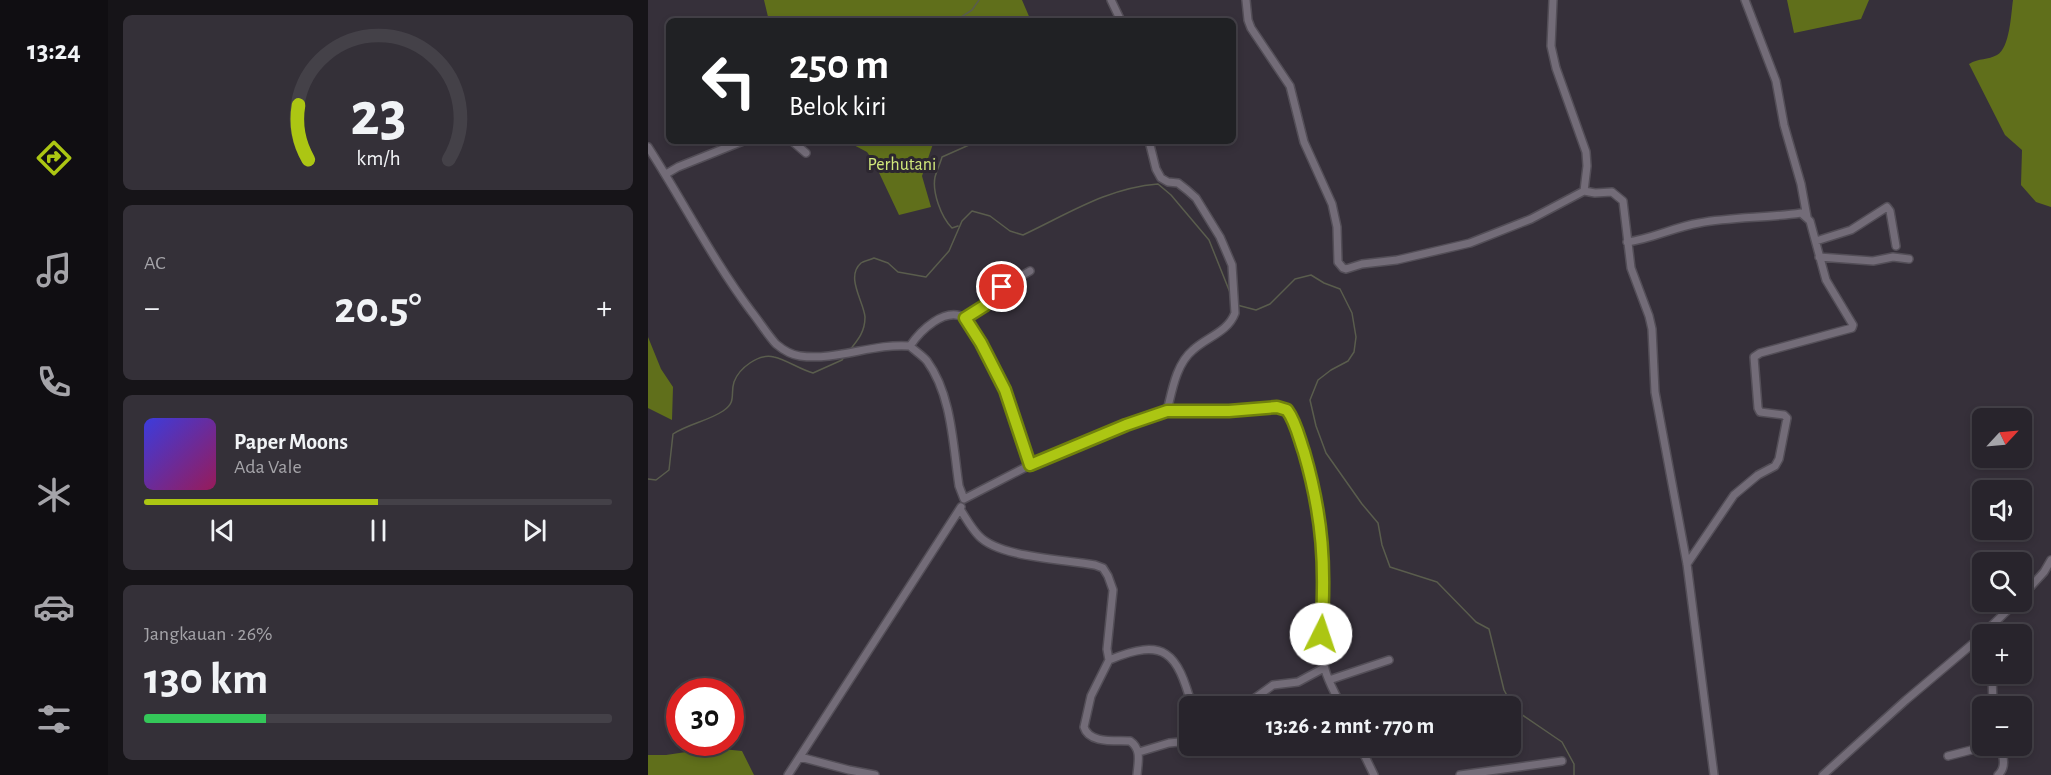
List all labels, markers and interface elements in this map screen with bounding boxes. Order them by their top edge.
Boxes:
text: 13:24 [27,37,81,64]
icon: left [690,42,768,120]
text: 250 m [789,44,889,86]
text: 23 [350,84,406,146]
text: Belok kiri [789,93,886,120]
icon: directions [33,137,75,179]
text: km/h [356,148,400,169]
park label: Perhutani [868,156,936,174]
icon: music [33,249,75,291]
text: AC [144,253,166,273]
pin [976,261,1027,312]
icon: arrive [985,270,1018,303]
text: 20.5° [334,286,422,331]
text: − [144,292,160,325]
text: + [596,292,612,325]
icon: phone [33,361,75,403]
north arrow [1972,408,2032,468]
map controls [1972,408,2032,756]
text: Paper Moons [234,431,348,453]
text: Ada Vale [234,457,302,477]
icon: climate [33,474,75,516]
button: sound [1972,480,2032,540]
icon: previous [206,514,239,547]
icon: pause [362,514,395,547]
icon: next [518,514,551,547]
button: search [1972,552,2032,612]
icon: car [33,586,75,628]
position arrow [1289,602,1353,666]
text: Jangkauan · 26% [144,624,273,644]
button: + [1972,624,2032,684]
text: 130 km [144,657,268,702]
speed limit sign: 30 [666,678,744,756]
button: − [1972,696,2032,756]
icon: filters [33,698,75,740]
text: 13:26 · 2 mnt · 770 m [1266,715,1434,737]

